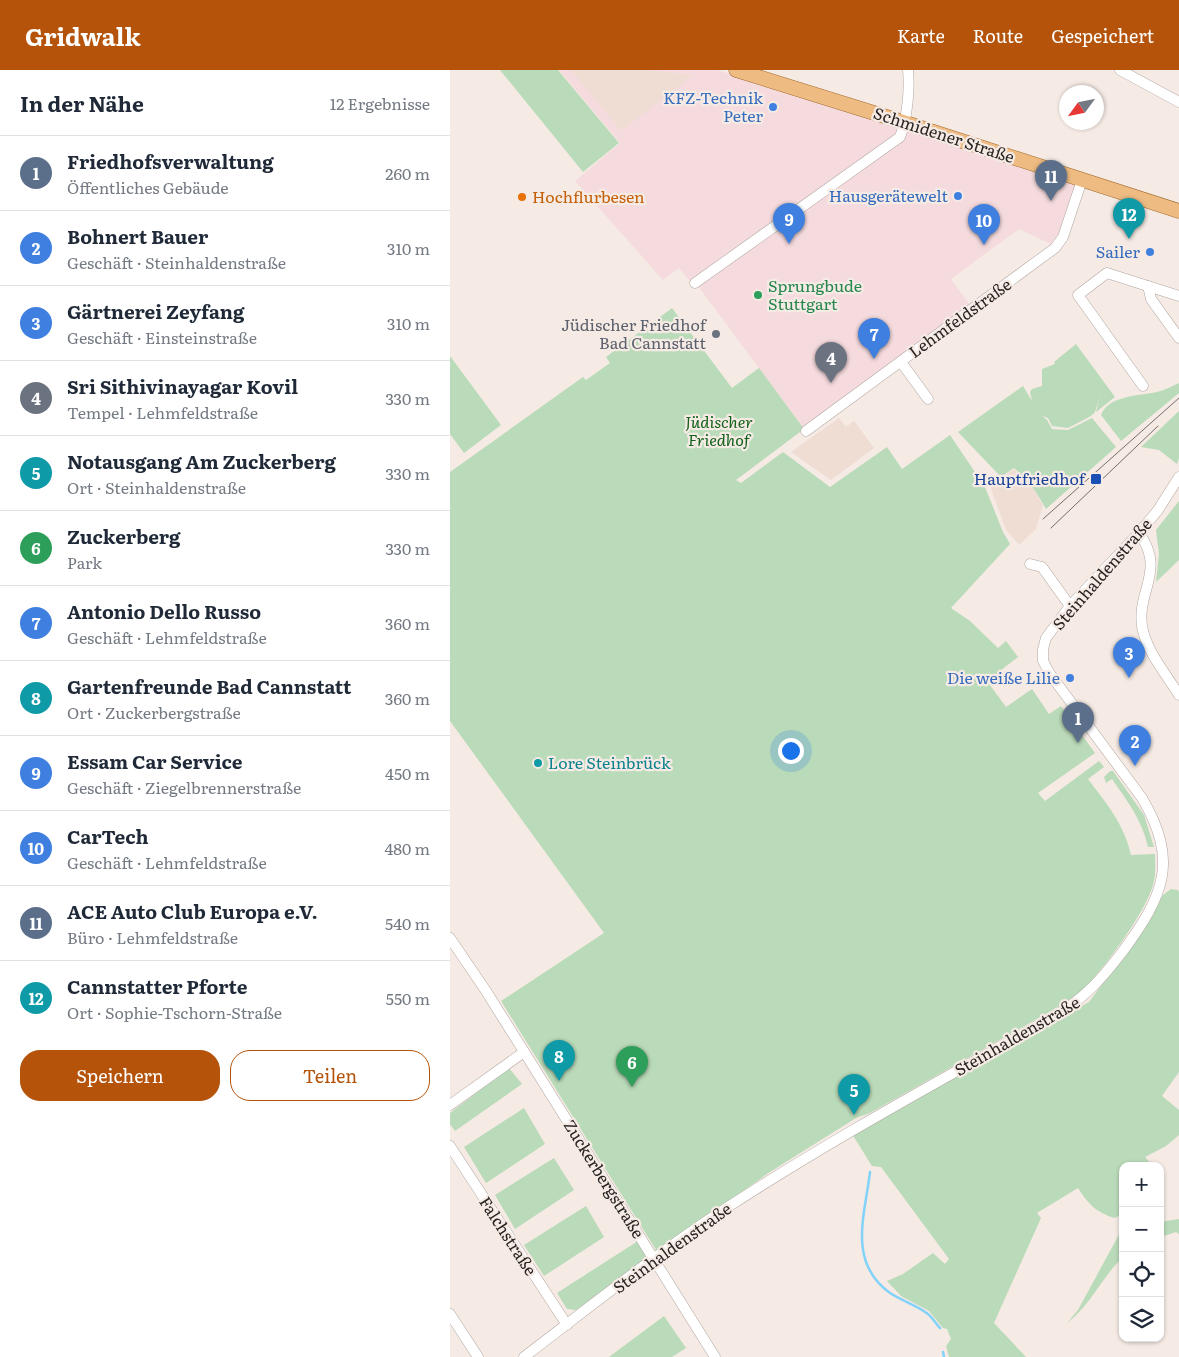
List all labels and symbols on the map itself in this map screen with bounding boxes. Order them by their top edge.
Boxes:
place label: KFZ-Technik Peter [663,85,763,127]
north arrow [1059,85,1104,130]
street label: Schmidener Straße [871,100,1018,168]
marker: KFZ-Technik Peter [767,101,779,113]
pin: 11 [1035,160,1067,201]
place label: Hausgerätewelt [829,183,949,207]
place label: Hochflurbesen [532,184,645,208]
marker: Hausgerätewelt [952,190,964,202]
marker: Hochflurbesen [516,191,528,203]
pin: 12 [1113,198,1145,239]
pin: 9 [773,203,805,244]
pin: 10 [968,204,1000,245]
place label: Sailer [1096,239,1140,263]
marker: Sailer [1144,246,1156,258]
street label: Lehmfeldstraße [903,272,1016,363]
place label: Sprungbude Stuttgart [768,273,862,315]
marker: Sprungbude Stuttgart [752,289,764,301]
place label: Jüdischer Friedhof Bad Cannstatt [561,312,708,354]
pin: 7 [858,318,890,359]
marker: Jüdischer Friedhof Bad Cannstatt [710,328,722,340]
pin: 4 [815,342,847,383]
park label: Jüdischer Friedhof [685,409,753,451]
place label: Hauptfriedhof [974,466,1087,490]
marker: Hauptfriedhof [1089,472,1103,486]
street label: Steinhaldenstraße [1046,512,1157,634]
pin: 3 [1113,637,1145,678]
place label: Die weiße Lilie [947,665,1060,689]
marker: Die weiße Lilie [1064,672,1076,684]
pin: 1 [1062,702,1094,743]
pin: 2 [1119,725,1151,766]
your location [778,738,804,764]
place label: Lore Steinbrück [548,750,671,774]
marker: Lore Steinbrück [532,757,544,769]
street label: Steinhaldenstraße [949,989,1084,1081]
pin: 8 [543,1040,575,1081]
pin: 6 [616,1046,648,1087]
pin: 5 [838,1074,870,1115]
street label: Zuckerbergstraße [559,1114,651,1242]
street label: Falchstraße [474,1191,543,1280]
street label: Steinhaldenstraße [607,1196,736,1298]

